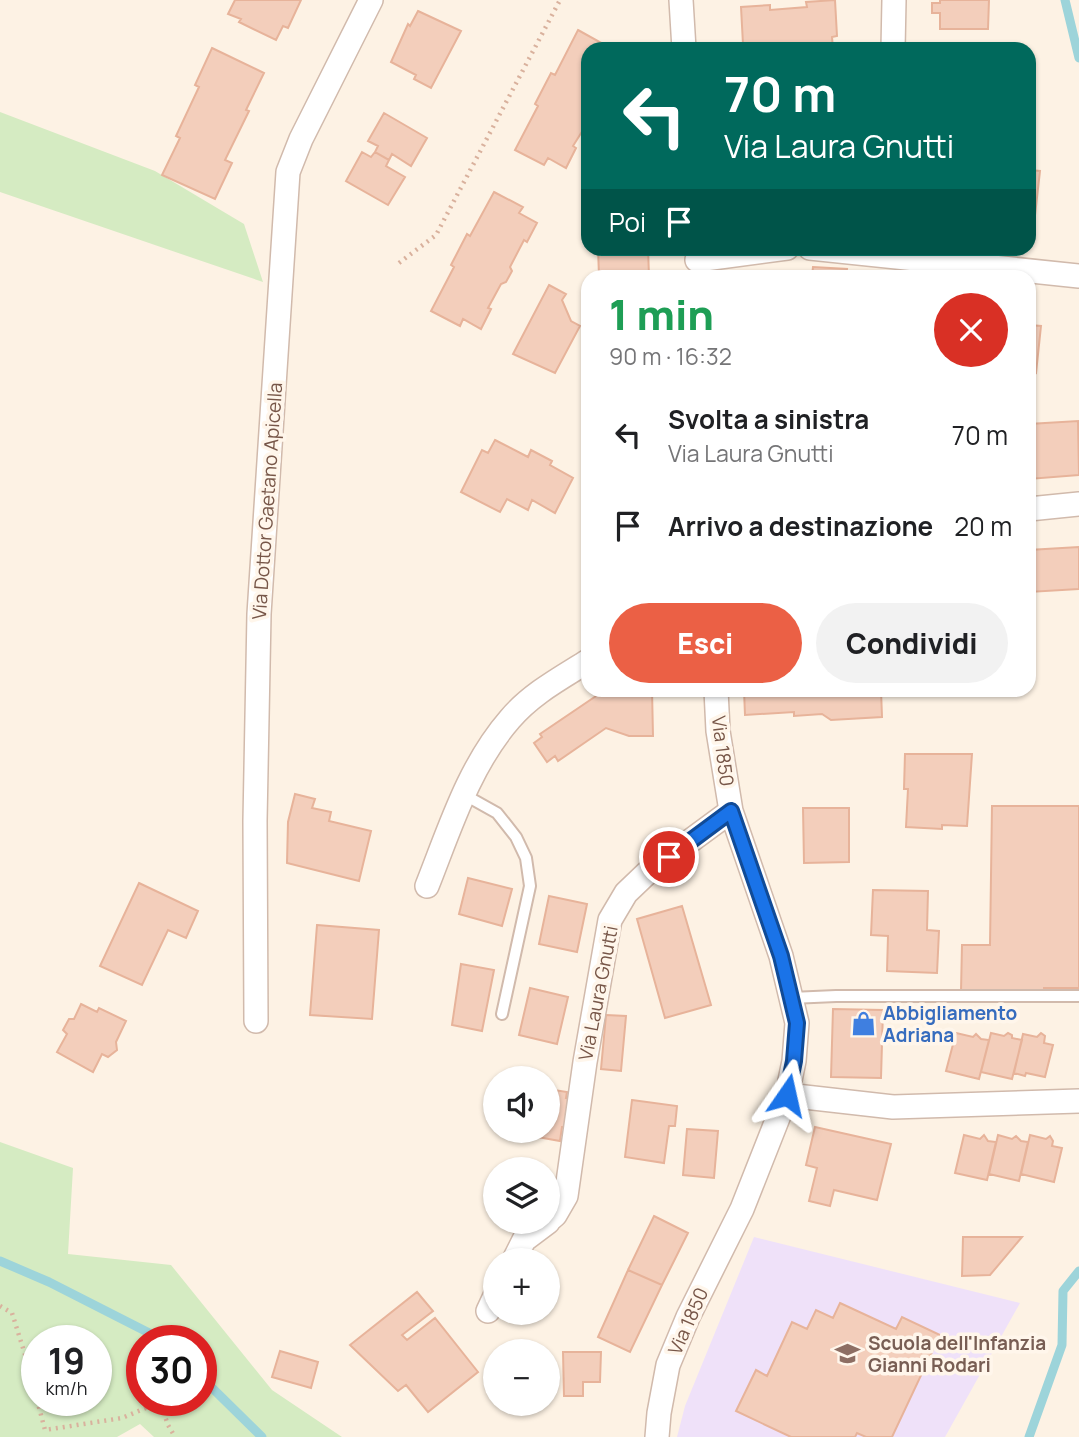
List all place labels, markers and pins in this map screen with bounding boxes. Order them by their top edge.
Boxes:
pin [639,827,699,887]
place label: Abbigliamento Adriana [883,1000,1017,1048]
shop icon: Abbigliamento Adriana [849,1010,877,1038]
place label: Scuola dell'Infanzia Gianni Rodari [868,1330,1046,1378]
school or university icon: Scuola dell'Infanzia Gianni Rodari [834,1340,862,1368]

